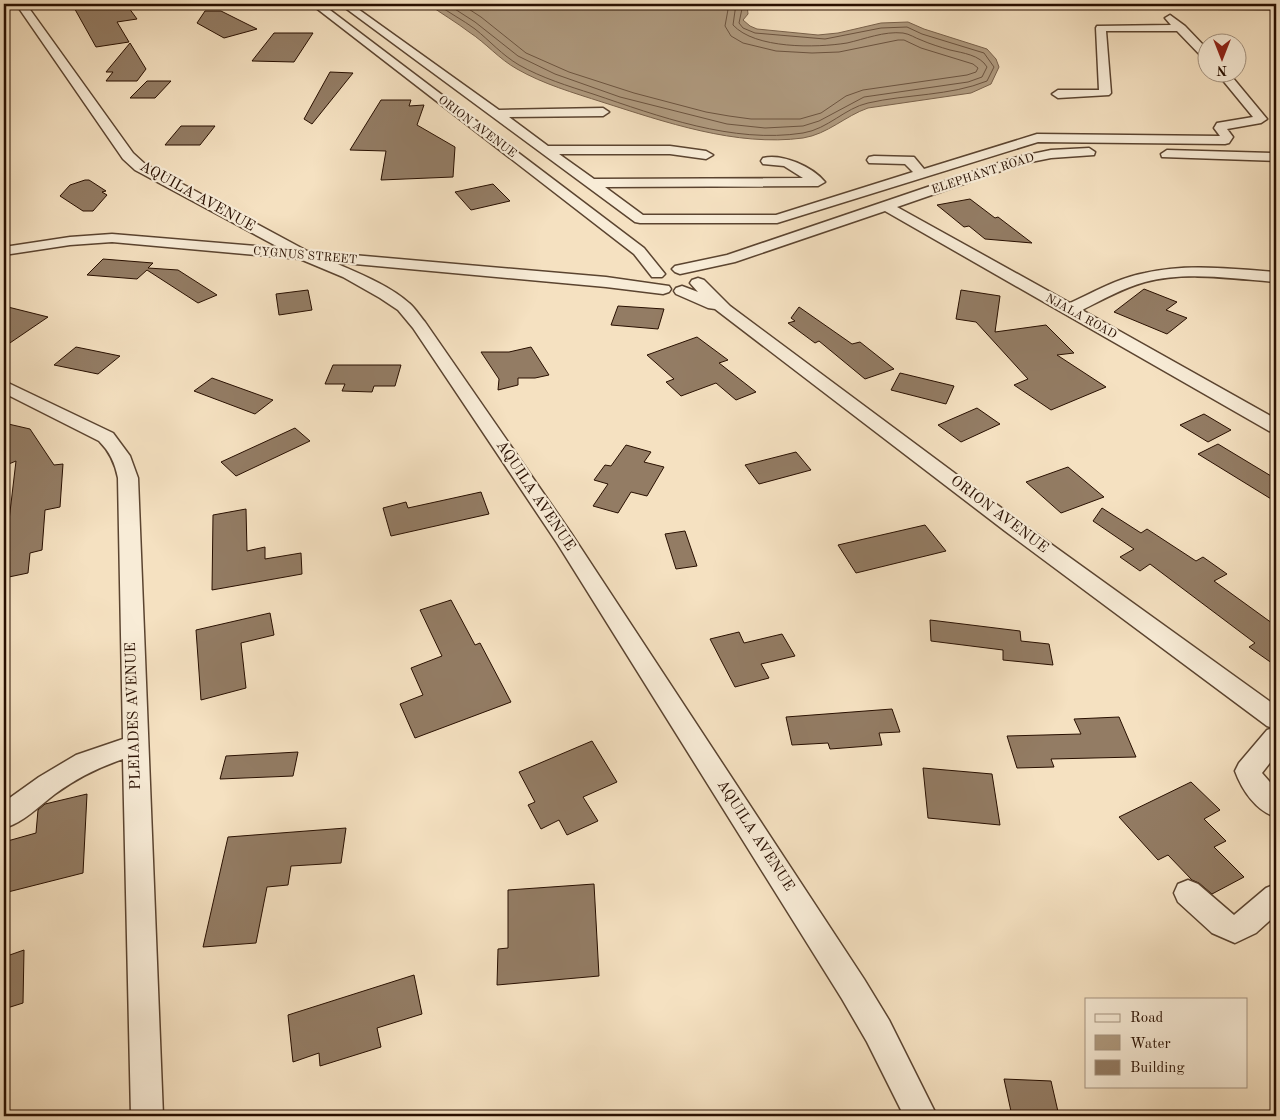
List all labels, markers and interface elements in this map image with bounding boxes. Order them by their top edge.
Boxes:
north arrow [1198,32,1248,82]
text: N [1216,63,1227,77]
street label: ORION AVENUE [436,94,518,160]
street label: ELEPHANT ROAD [930,152,1036,196]
street label: AQUILA AVENUE [137,159,257,235]
street label: CYGNUS STREET [252,245,358,267]
street label: NJALA ROAD [1043,292,1119,342]
street label: AQUILA AVENUE [493,438,577,554]
street label: ORION AVENUE [947,474,1051,556]
street label: PLEIADES AVENUE [124,642,144,790]
street label: AQUILA AVENUE [714,778,796,894]
legend [1085,998,1248,1088]
text: Road [1130,1011,1164,1026]
text: Water [1130,1037,1171,1052]
text: Building [1130,1061,1185,1076]

